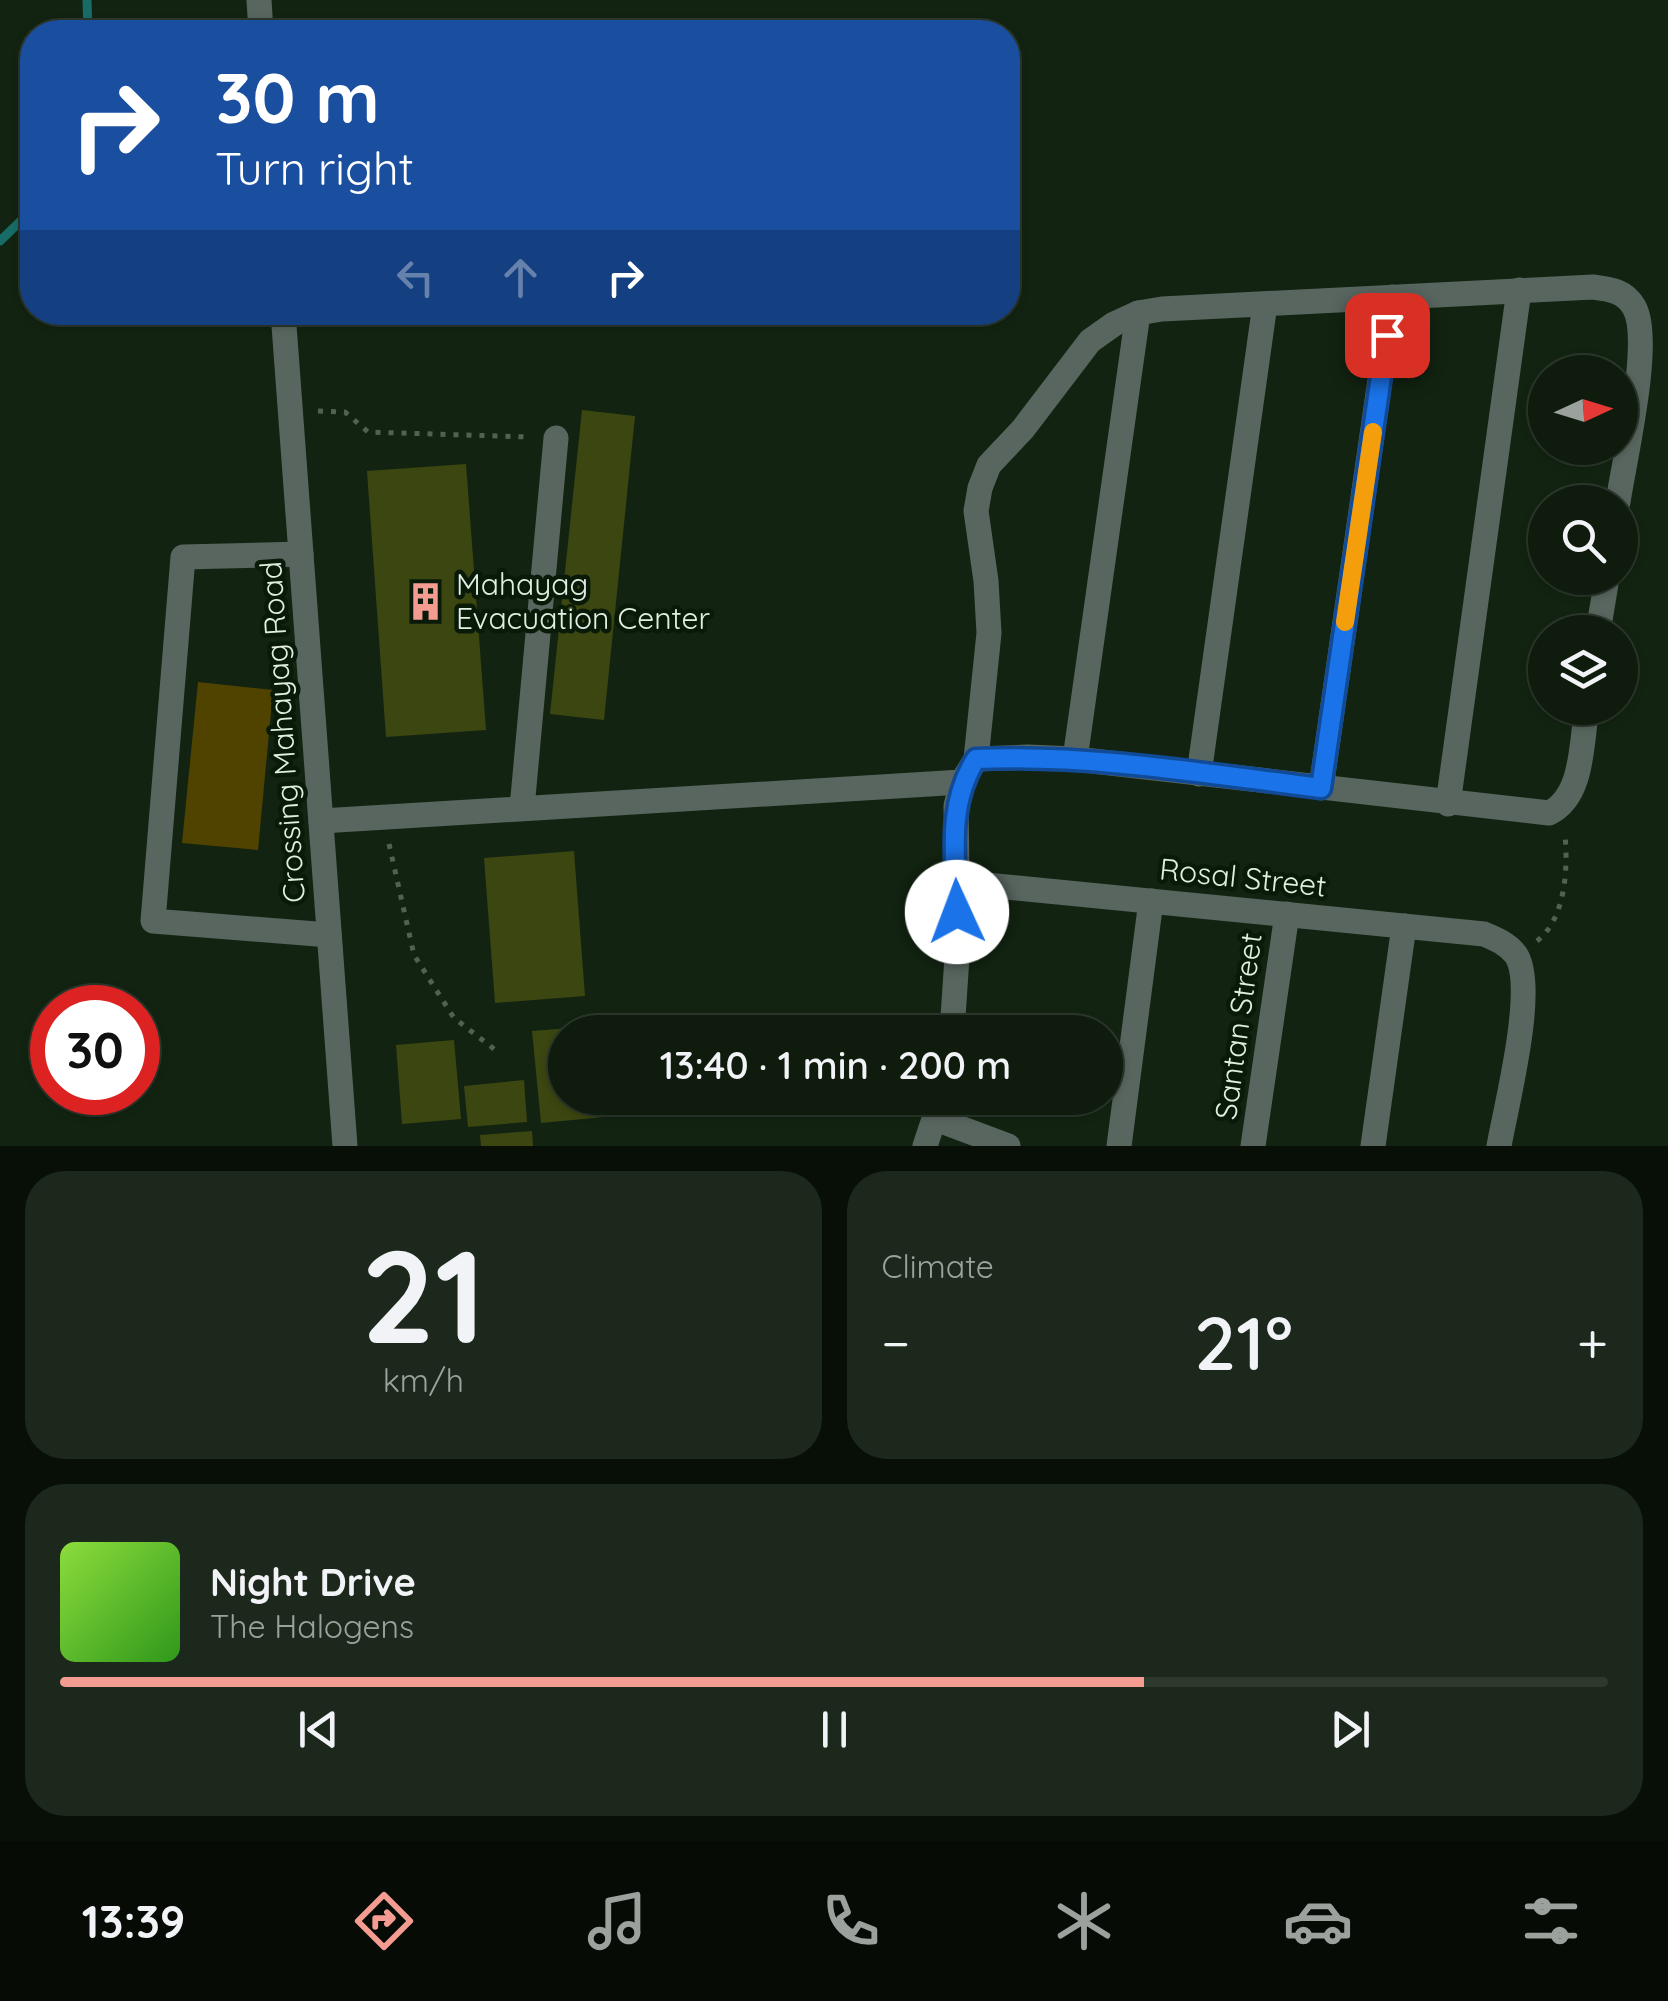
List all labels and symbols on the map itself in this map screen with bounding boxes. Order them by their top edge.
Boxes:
pin [1345,293,1430,378]
north arrow [1528,355,1638,465]
street label: Crossing Mahayag Road [251,560,313,904]
place label: Mahayag Evacuation Center [456,565,710,637]
building icon: Mahayag Evacuation Center [405,580,447,622]
street label: Rosal Street [1158,849,1328,905]
position arrow [905,860,1009,964]
street label: Santan Street [1206,930,1270,1122]
speed limit sign: 30 [30,985,160,1115]

